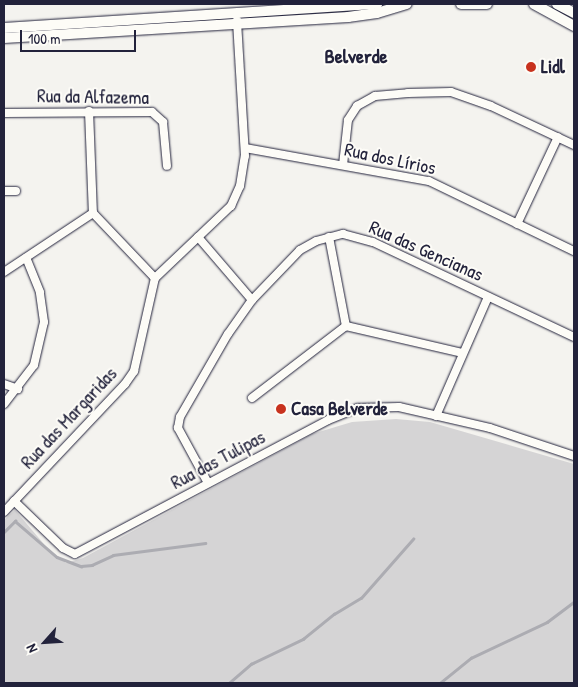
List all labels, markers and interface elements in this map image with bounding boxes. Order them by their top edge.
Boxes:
scale bar [22,20,139,52]
text: 100 m [28,28,61,49]
district label: Belverde [325,43,387,67]
place label: Lidl [541,56,565,78]
marker: Lidl [525,61,537,73]
street label: Rua da Alfazema [37,85,149,109]
street label: Rua dos Lírios [342,138,438,180]
street label: Rua das Gencianas [366,216,486,286]
street label: Rua das Margaridas [16,363,122,473]
place label: Casa Belverde [291,398,388,420]
marker: Casa Belverde [275,403,287,415]
street label: Rua das Tulipas [167,426,269,494]
north arrow [20,617,70,667]
text: N [21,641,41,656]

